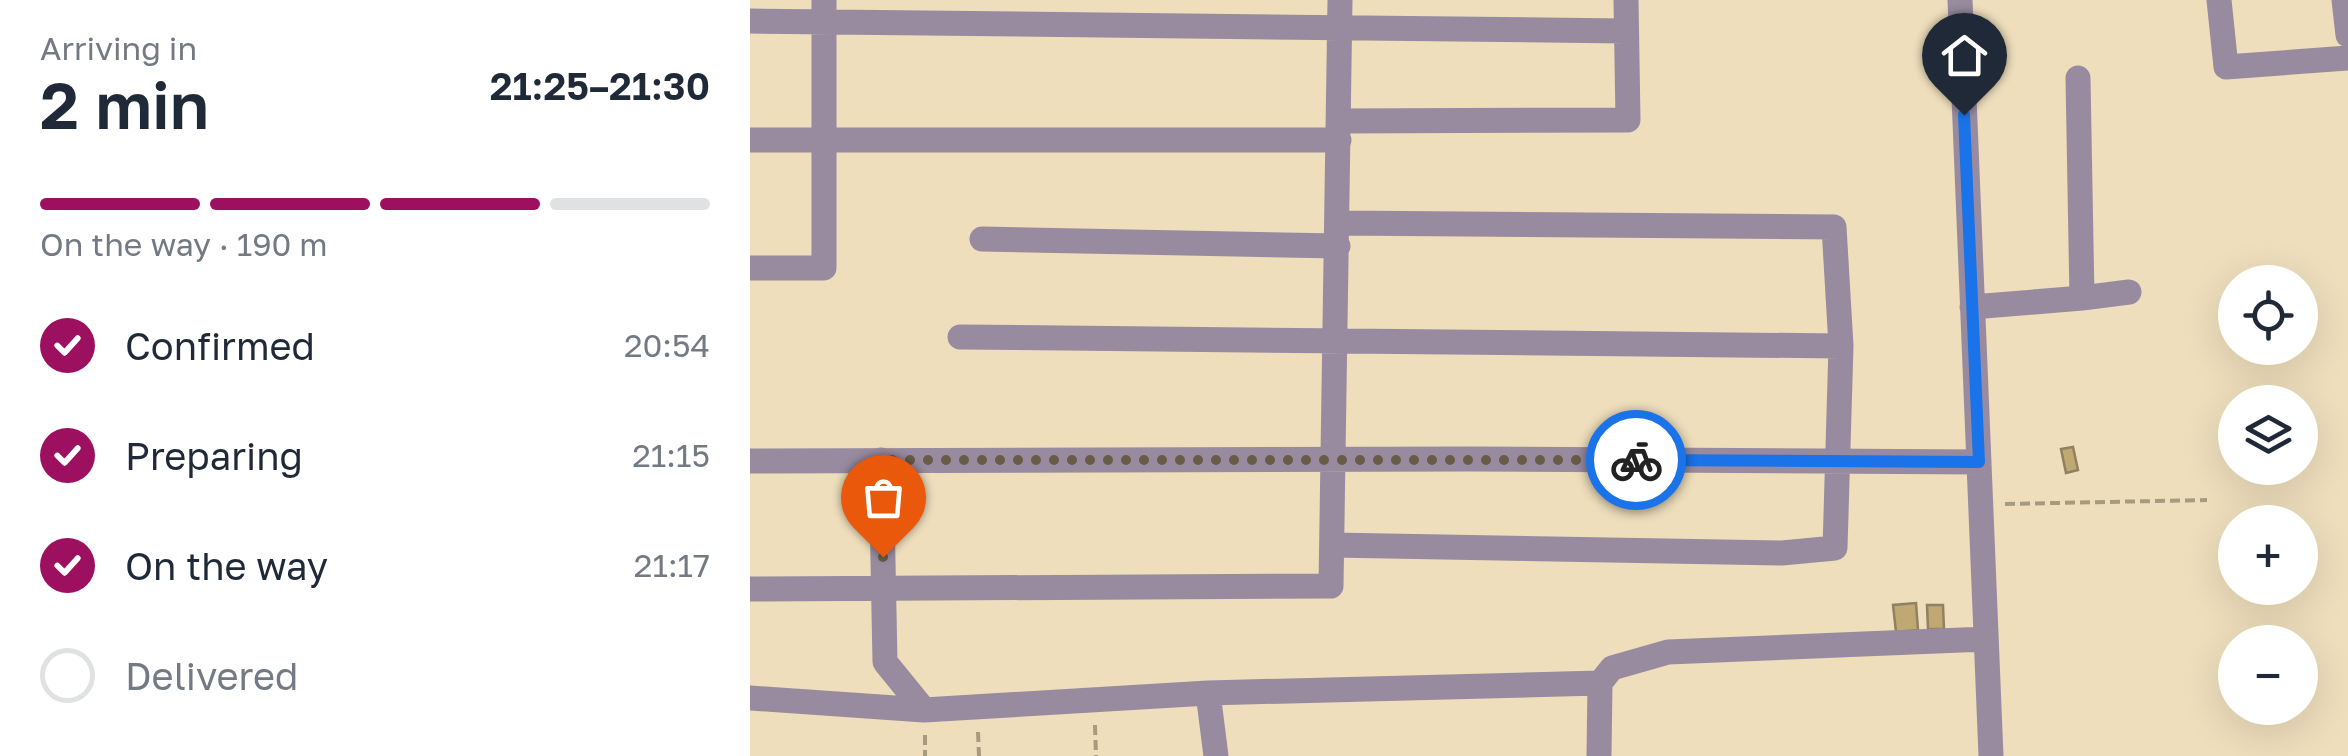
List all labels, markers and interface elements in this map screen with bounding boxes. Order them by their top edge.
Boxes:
pin [1922,13,2007,116]
icon: home [1937,28,1992,83]
text: Arriving in [40,29,197,67]
text: 21:25–21:30 [490,63,710,108]
text: 2 min [40,65,209,143]
text: On the way · 190 m [40,225,328,263]
map controls [2218,265,2318,725]
button: locate [2218,265,2318,365]
icon: check [40,318,95,373]
text: Confirmed [125,323,315,368]
text: 20:54 [624,326,710,364]
button: layers [2218,385,2318,485]
courier [1586,410,1686,510]
icon: check [40,428,95,483]
text: Preparing [125,433,303,478]
icon: bike [1609,433,1664,488]
text: 21:15 [632,436,710,474]
pin [841,455,926,558]
icon: bag [856,470,911,525]
button: + [2218,505,2318,605]
icon: check [40,538,95,593]
text: On the way [125,543,328,588]
text: 21:17 [634,546,710,584]
button: − [2218,625,2318,725]
text: Delivered [125,653,298,698]

